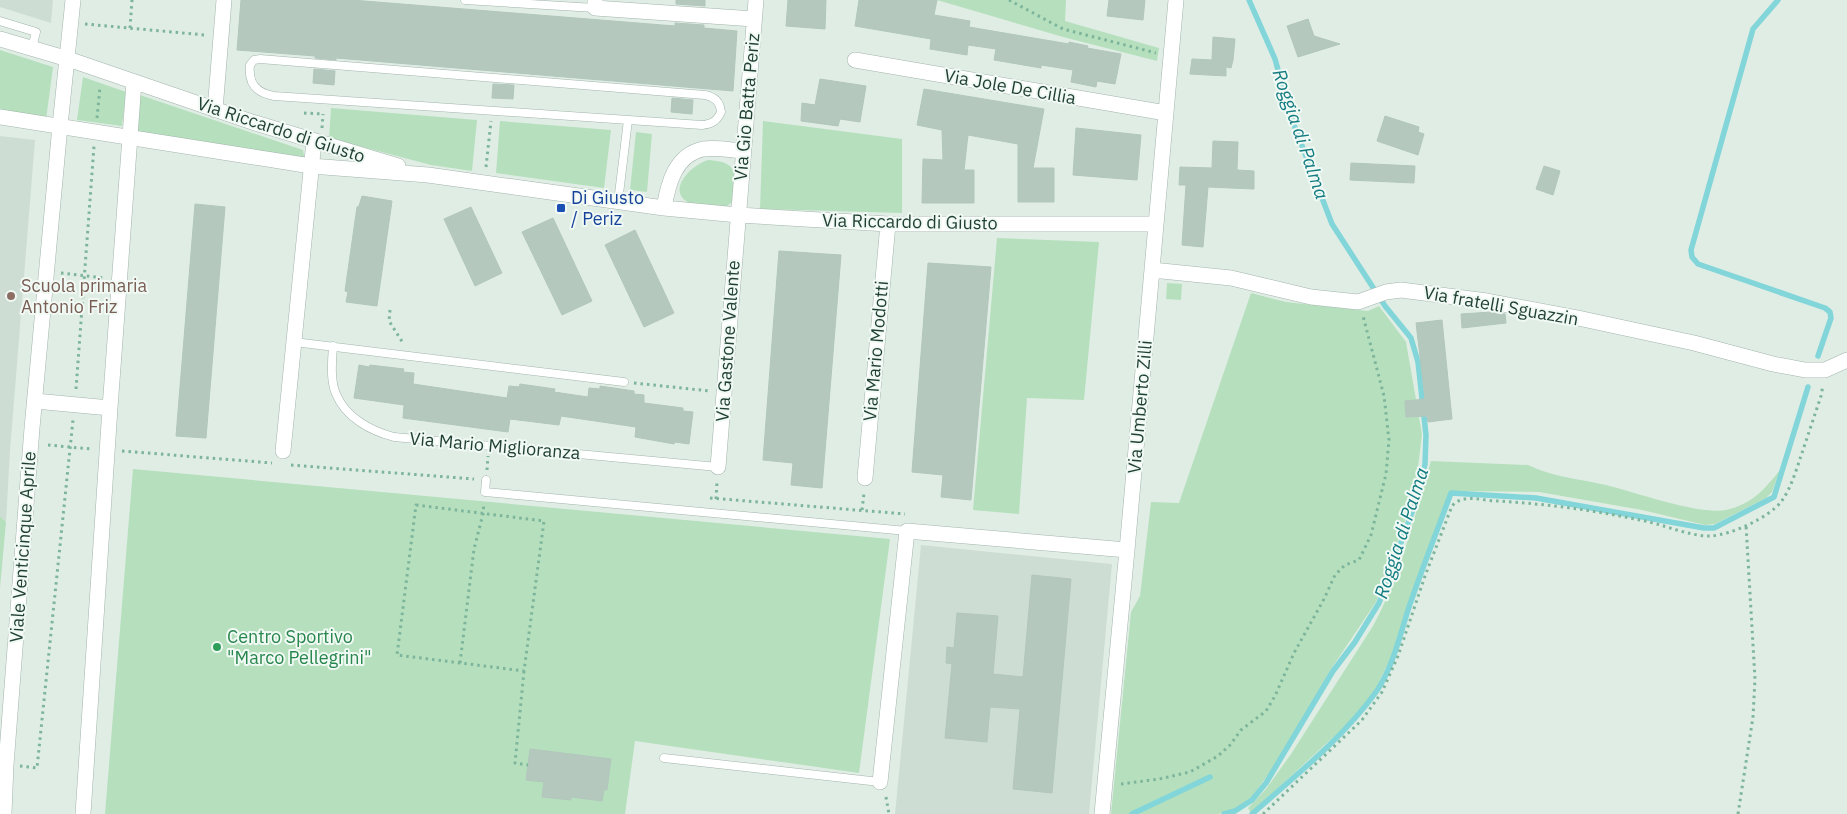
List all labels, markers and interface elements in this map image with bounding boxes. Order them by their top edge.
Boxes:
street label: Via Gio Batta Periz [729,32,764,182]
street label: Via Jole De Cillia [942,64,1078,109]
water label: Roggia di Palma [1267,66,1335,202]
street label: Via Riccardo di Giusto [194,91,368,168]
place label: Di Giusto / Periz [571,186,644,230]
marker: Di Giusto / Periz [555,202,567,214]
street label: Via Riccardo di Giusto [822,208,998,235]
street label: Via Gastone Valente [710,259,745,423]
place label: Scuola primaria Antonio Friz [21,274,148,318]
street label: Via Mario Modotti [858,280,893,422]
street label: Via fratelli Sguazzin [1422,281,1580,330]
marker: Scuola primaria Antonio Friz [5,290,17,302]
street label: Via Umberto Zilli [1122,339,1157,475]
street label: Via Mario Miglioranza [409,427,582,464]
street label: Viale Venticinque Aprile [4,450,41,643]
water label: Roggia di Palma [1369,464,1433,602]
place label: Centro Sportivo "Marco Pellegrini" [227,625,371,669]
marker: Centro Sportivo "Marco Pellegrini" [211,641,223,653]

